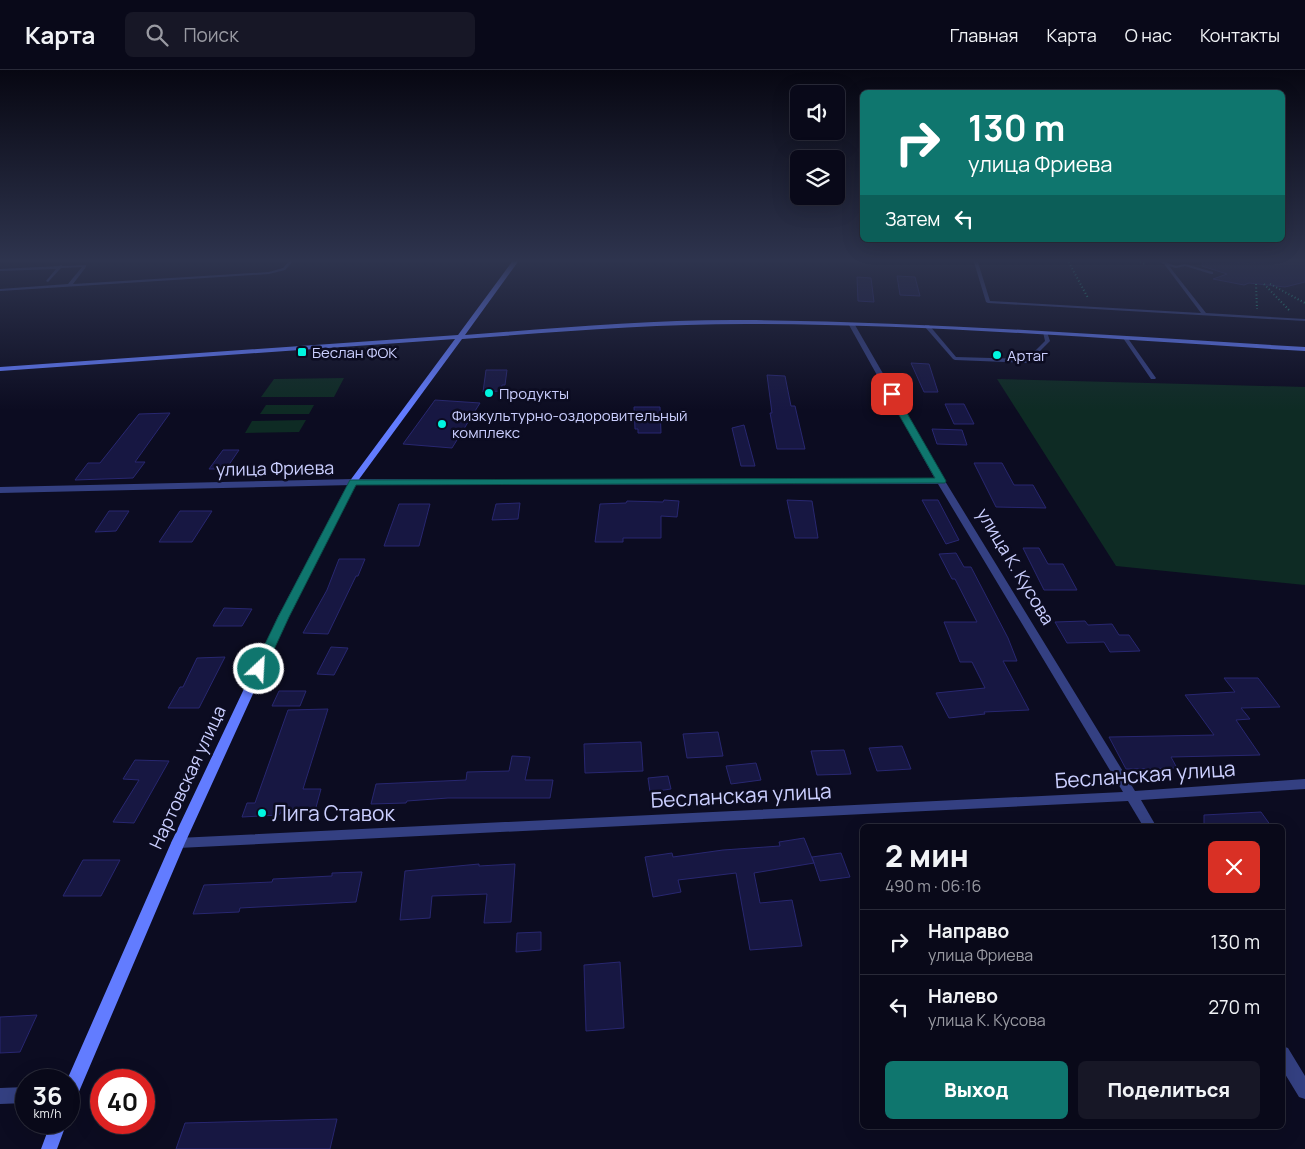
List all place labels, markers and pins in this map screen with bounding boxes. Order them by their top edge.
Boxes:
place label: Беслан ФОК [312,342,397,363]
place label: Артаг [1007,345,1048,366]
marker: Беслан ФОК [296,346,308,358]
marker: Артаг [991,349,1003,361]
pin [871,373,913,415]
place label: Продукты [499,383,569,404]
marker: Продукты [483,387,495,399]
place label: Физкультурно-оздоровительный комплекс [452,405,688,443]
marker: Физкультурно-оздоровительный комплекс [436,418,448,430]
place label: Лига Ставок [272,799,395,827]
marker: Лига Ставок [256,807,268,819]

